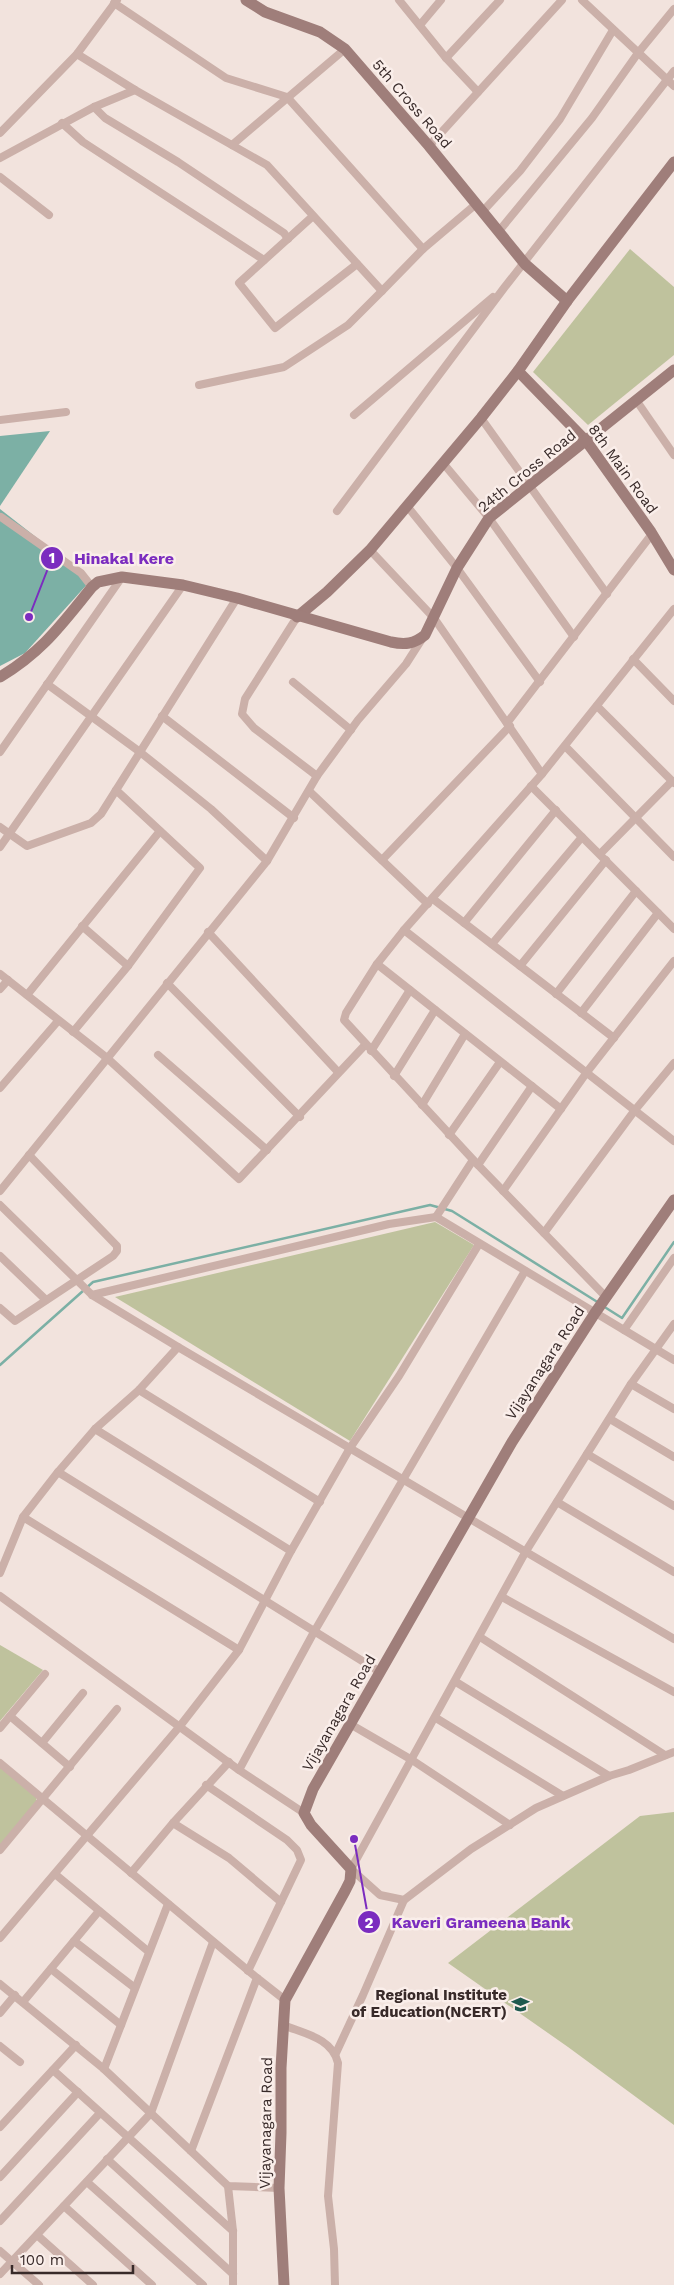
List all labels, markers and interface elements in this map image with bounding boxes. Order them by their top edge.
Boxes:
street label: 5th Cross Road [368,56,456,152]
street label: 8th Main Road [585,421,661,517]
street label: 24th Cross Road [474,426,580,516]
callout: Hinakal Kere [39,543,185,574]
text: 1 [49,549,55,567]
text: Hinakal Kere [74,549,174,568]
street label: Vijayanagara Road [502,1303,588,1423]
street label: Vijayanagara Road [298,1651,380,1775]
callout: Kaveri Grameena Bank [356,1907,580,1938]
text: Kaveri Grameena Bank [391,1913,571,1932]
text: 2 [365,1914,374,1932]
place label: Regional Institute of Education(NCERT) [351,1986,507,2021]
school or university icon: Regional Institute of Education(NCERT) [511,1994,531,2014]
street label: Vijayanagara Road [256,2057,276,2189]
scale bar [12,2242,134,2274]
text: 100 m [20,2251,64,2269]

